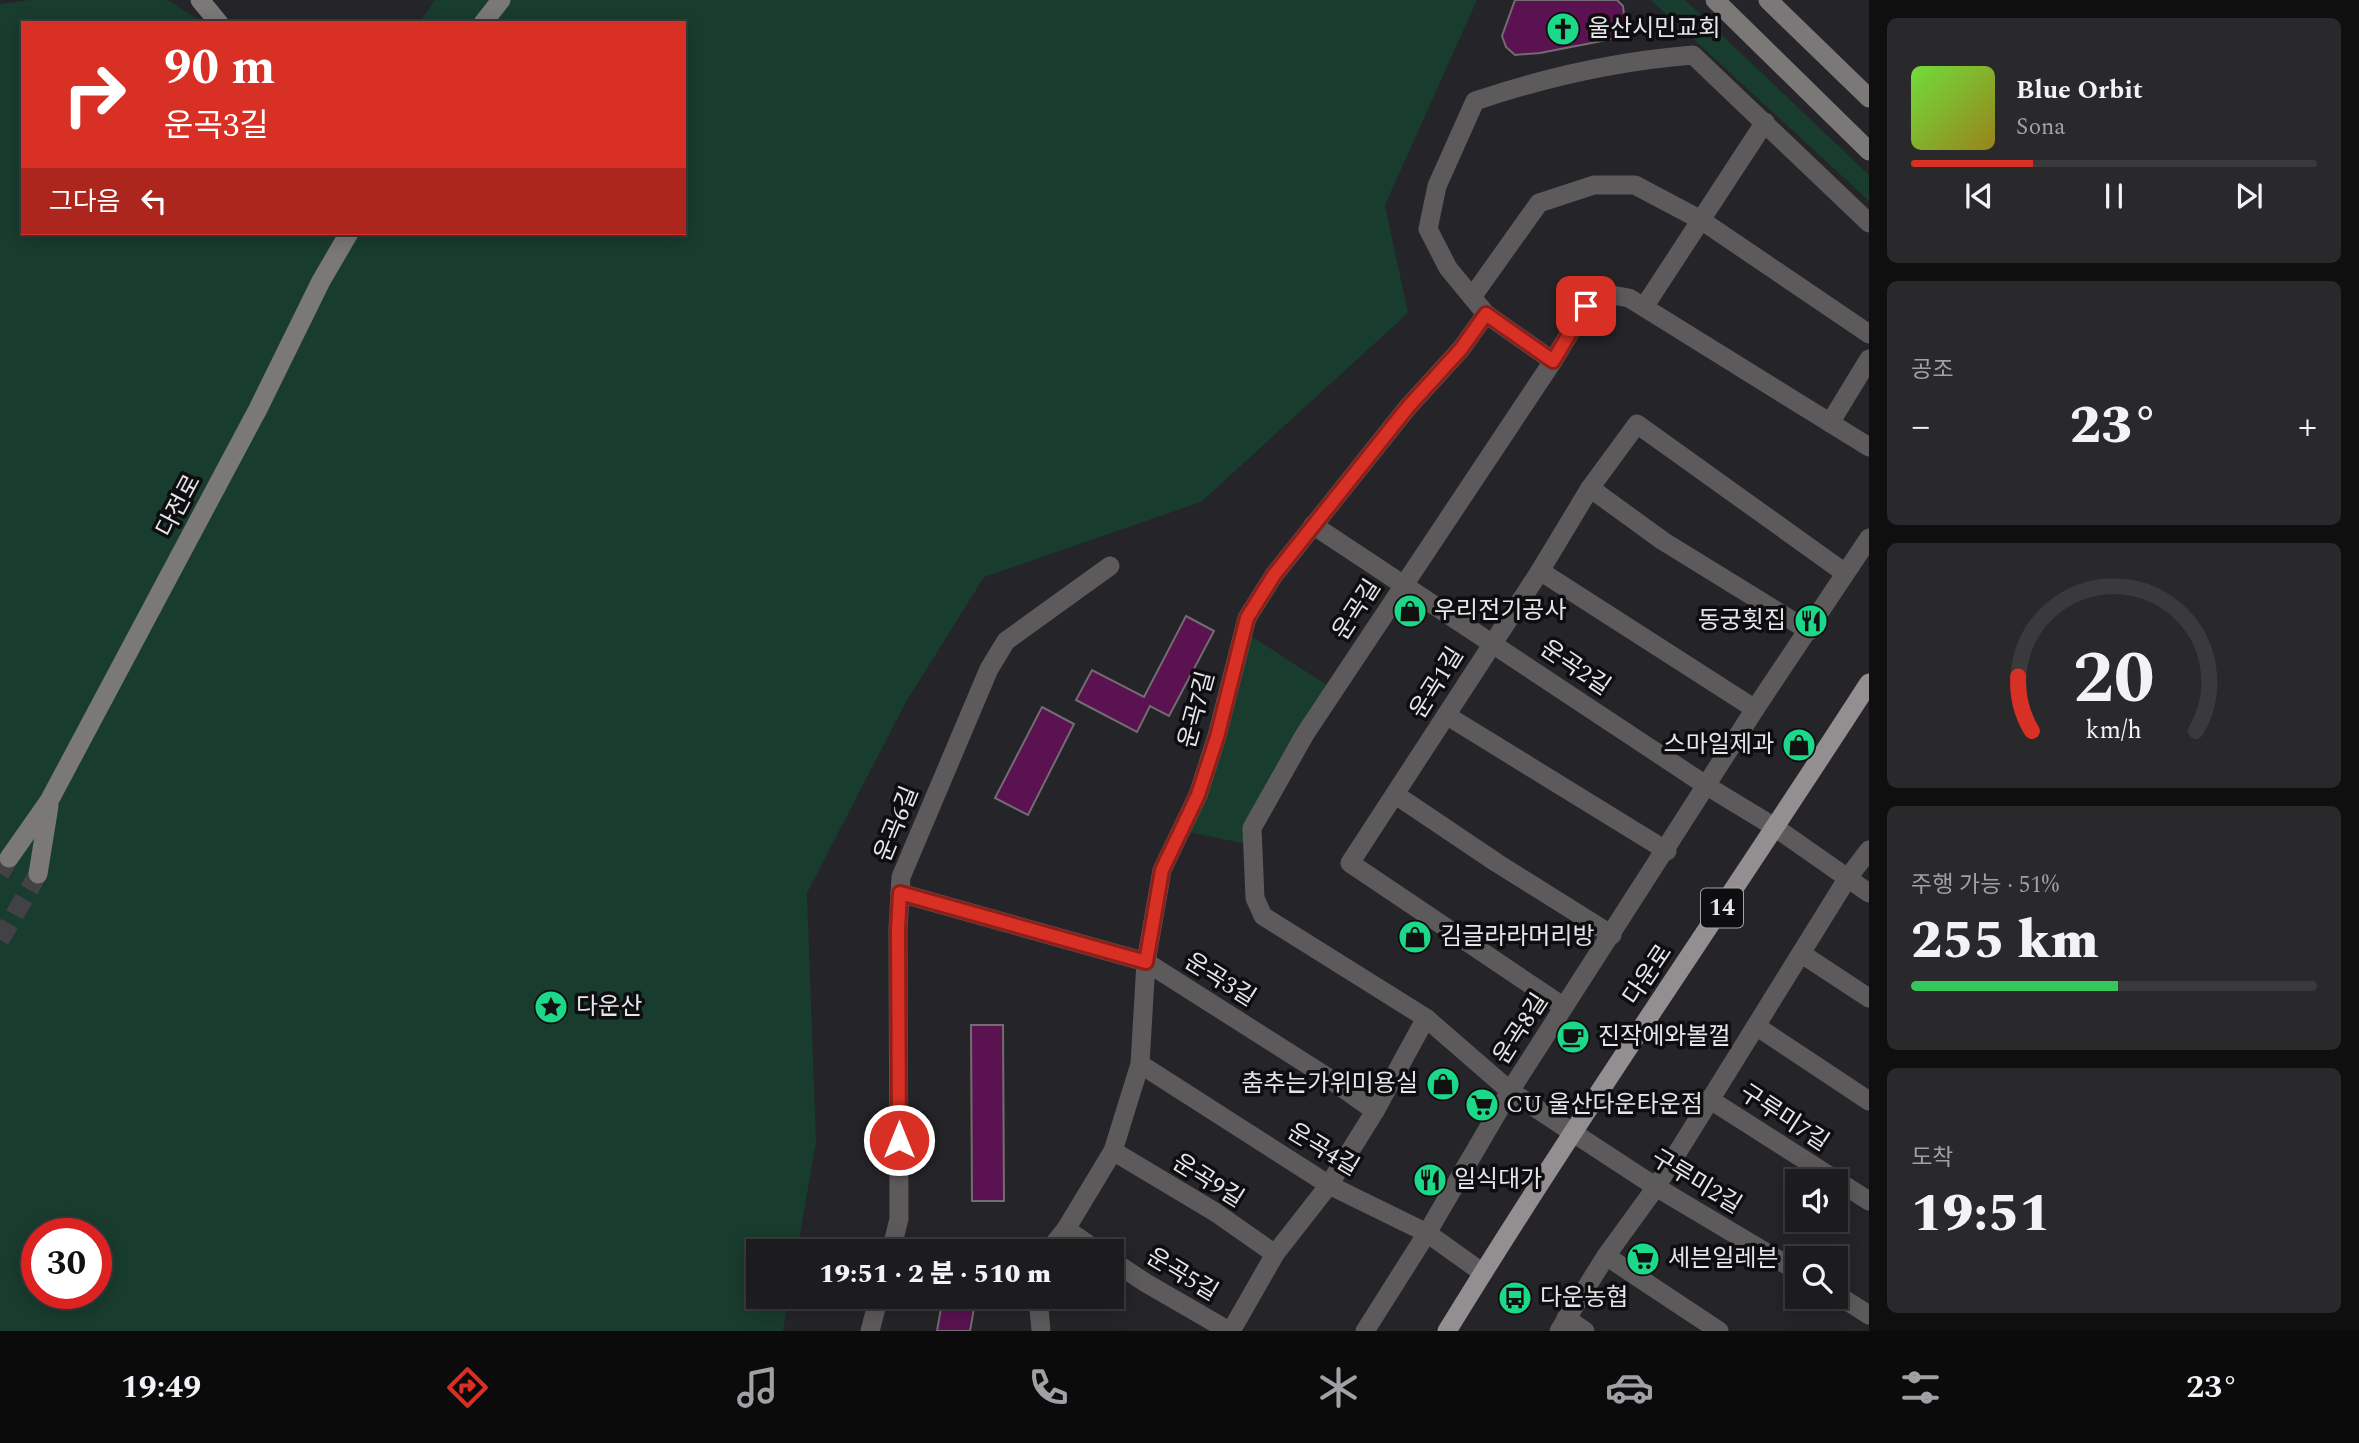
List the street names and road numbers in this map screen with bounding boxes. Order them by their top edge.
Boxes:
street label: 다전로 [148,468,210,544]
street label: 운곡길 [1324,572,1390,648]
street label: 운곡2길 [1532,631,1618,705]
street label: 운곡1길 [1401,640,1473,726]
street label: 운곡7길 [1169,668,1225,752]
street label: 운곡6길 [866,781,928,867]
road number: 14 [1701,888,1743,928]
street label: 다운로 [1615,937,1681,1013]
street label: 운곡3길 [1177,944,1263,1016]
street label: 운곡8길 [1485,986,1557,1072]
street label: 구루미7길 [1732,1076,1836,1160]
street label: 운곡4길 [1280,1114,1366,1186]
street label: 구루미2길 [1644,1141,1748,1223]
street label: 운곡9길 [1165,1145,1251,1217]
street label: 운곡5길 [1139,1239,1225,1311]

